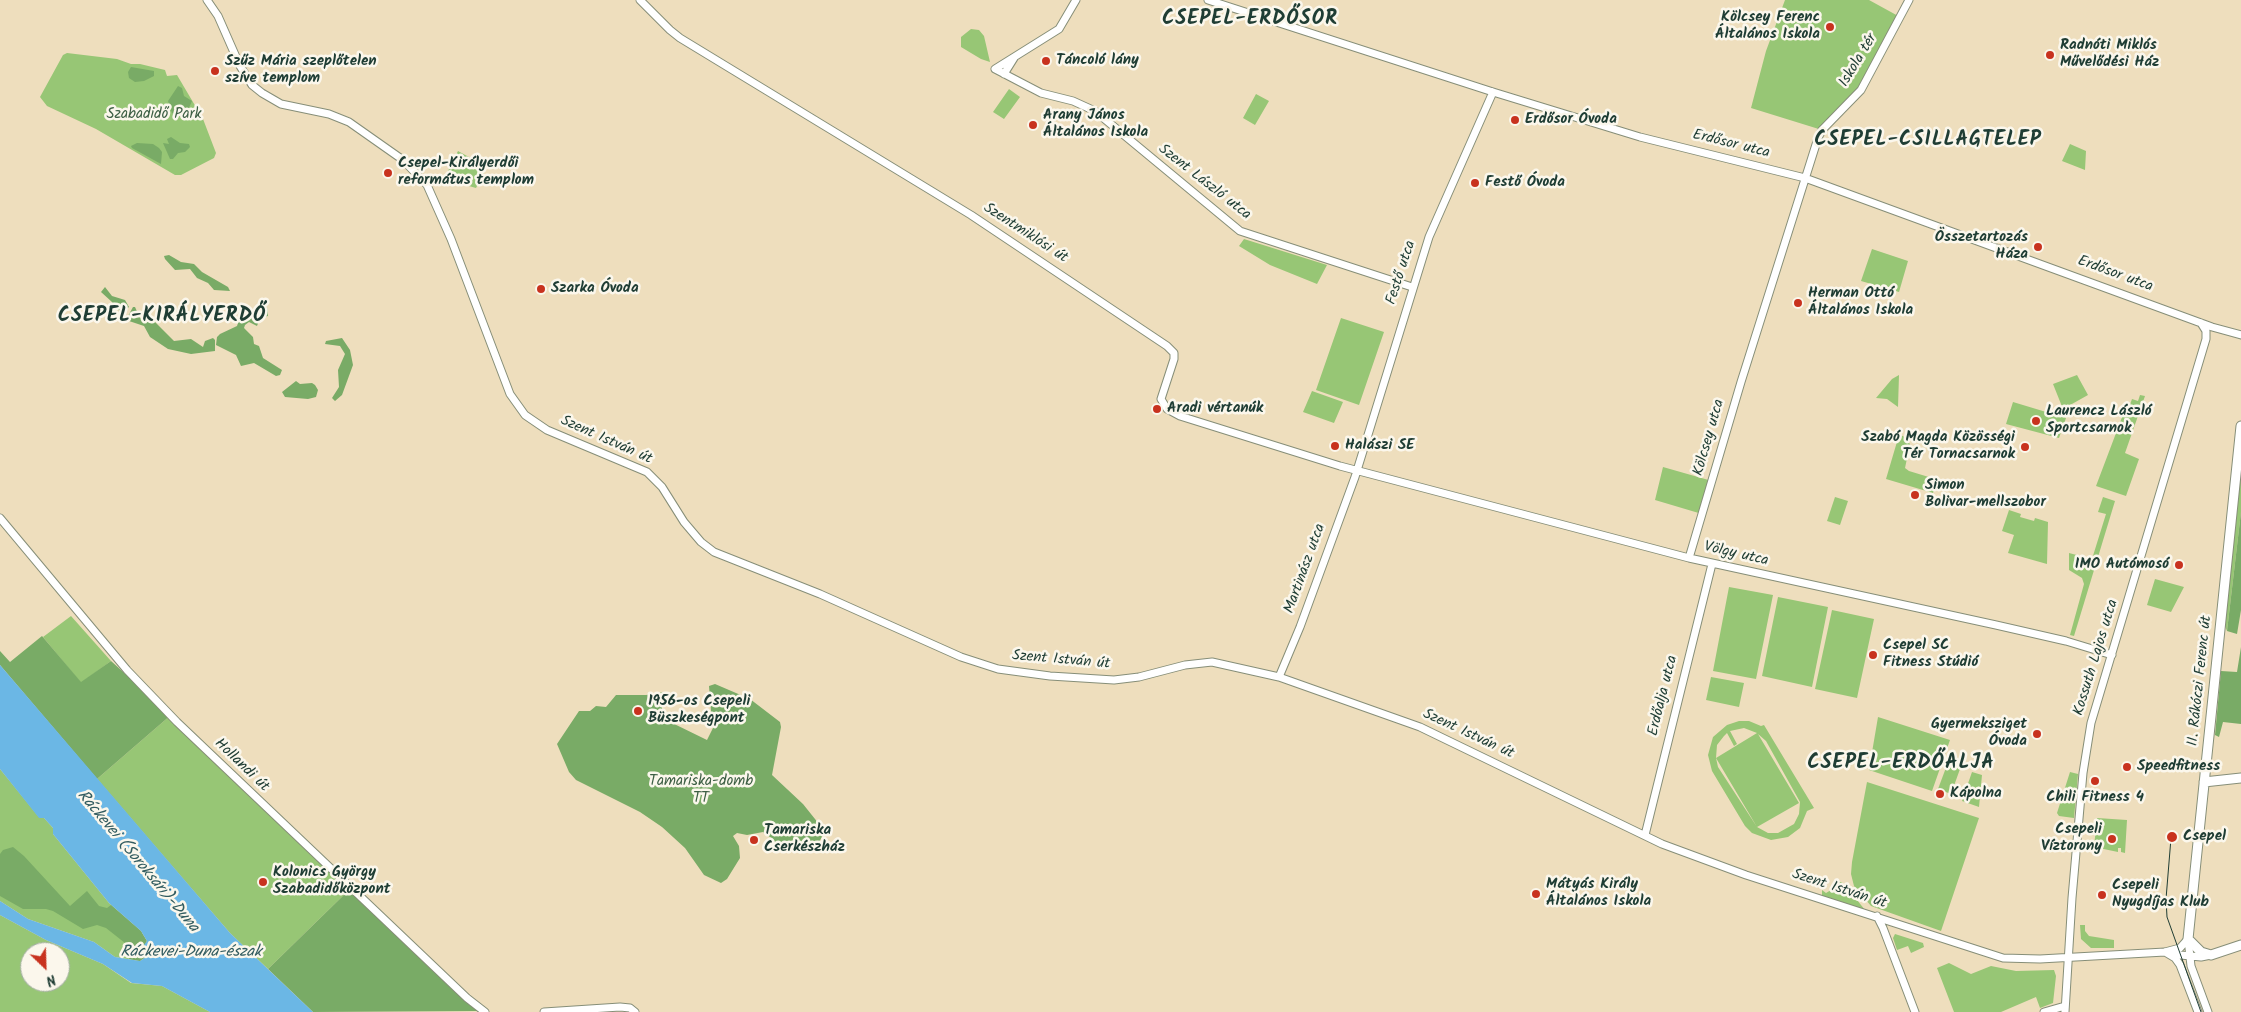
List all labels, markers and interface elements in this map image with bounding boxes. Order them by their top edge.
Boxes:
district label: CSEPEL-ERDŐSOR [1160,9,1340,33]
place label: Kölcsey Ferenc Általános Iskola [1715,9,1820,44]
marker: Kölcsey Ferenc Általános Iskola [1824,21,1836,33]
street label: Iskola tér [1836,31,1882,91]
place label: Radnóti Miklós Művelődési Ház [2060,37,2159,72]
marker: Radnóti Miklós Művelődési Ház [2044,49,2056,61]
place label: Táncoló lány [1056,52,1139,70]
place label: Szűz Mária szeplőtelen szíve templom [225,53,377,88]
marker: Táncoló lány [1040,55,1052,67]
marker: Szűz Mária szeplőtelen szíve templom [209,65,221,77]
park label: Szabadidő Park [106,106,202,124]
place label: Arany János Általános Iskola [1043,107,1148,142]
place label: Erdősor Óvoda [1525,111,1617,129]
marker: Erdősor Óvoda [1509,114,1521,126]
marker: Arany János Általános Iskola [1027,119,1039,131]
street label: Erdősor utca [1691,127,1771,163]
district label: CSEPEL-CSILLAGTELEP [1812,130,2044,154]
street label: Szent László utca [1154,141,1254,225]
place label: Csepel-Királyerdői református templom [398,155,534,190]
marker: Csepel-Királyerdői református templom [382,167,394,179]
place label: Festő Óvoda [1485,174,1565,192]
marker: Festő Óvoda [1469,177,1481,189]
street label: Szentmiklósi út [979,200,1071,268]
place label: Összetartozás Háza [1935,229,2028,264]
street label: Festő utca [1383,239,1421,307]
marker: Összetartozás Háza [2032,241,2044,253]
street label: Erdősor utca [2075,253,2155,297]
place label: Szarka Óvoda [551,280,639,298]
marker: Szarka Óvoda [535,283,547,295]
place label: Herman Ottó Általános Iskola [1808,285,1913,320]
marker: Herman Ottó Általános Iskola [1792,297,1804,309]
district label: CSEPEL-KIRÁLYERDŐ [56,306,268,330]
street label: Kölcsey utca [1690,398,1730,478]
place label: Aradi vértanúk [1167,400,1263,418]
marker: Aradi vértanúk [1151,403,1163,415]
place label: Laurencz László Sportcsarnok [2046,403,2151,438]
street label: Szent István út [557,413,655,469]
marker: Laurencz László Sportcsarnok [2030,415,2042,427]
place label: Szabó Magda Közösségi Tér Tornacsarnok [1861,429,2015,464]
place label: Halászi SE [1345,437,1415,455]
marker: Halászi SE [1329,440,1341,452]
marker: Szabó Magda Közösségi Tér Tornacsarnok [2019,441,2031,453]
place label: Simon Bolivar-mellszobor [1925,477,2046,512]
marker: Simon Bolivar-mellszobor [1909,489,1921,501]
street label: Martinász utca [1281,522,1331,616]
street label: Völgy utca [1702,539,1770,571]
place label: IMO Autómosó [2075,556,2169,574]
marker: IMO Autómosó [2173,559,2185,571]
street label: Kossuth Lajos utca [2071,598,2123,718]
street label: II. Rákóczi Ferenc út [2185,615,2217,747]
place label: Csepel SC Fitness Stúdió [1883,637,1978,672]
street label: Szent István út [1011,648,1111,674]
marker: Csepel SC Fitness Stúdió [1867,649,1879,661]
street label: Erdőalja utca [1645,654,1683,738]
place label: 1956-os Csepeli Büszkeségpont [648,693,750,728]
marker: 1956-os Csepeli Büszkeségpont [632,705,644,717]
street label: Szent István út [1420,706,1516,764]
place label: Gyermeksziget Óvoda [1931,716,2027,751]
marker: Gyermeksziget Óvoda [2031,728,2043,740]
street label: Hollandi út [210,735,272,797]
district label: CSEPEL-ERDŐALJA [1805,753,1997,777]
place label: Speedfitness [2137,758,2220,776]
marker: Speedfitness [2121,761,2133,773]
park label: Tamariska-domb TT [649,773,753,808]
marker: Chili Fitness 4 [2089,775,2101,787]
place label: Kápolna [1950,785,2002,803]
water label: Ráckevei (Soroksári)-Duna [72,787,202,937]
marker: Kápolna [1934,788,1946,800]
place label: Chili Fitness 4 [2046,789,2144,807]
place label: Csepeli Víztorony [2041,821,2102,856]
place label: Tamariska Cserkészház [764,822,845,857]
place label: Csepel [2183,828,2226,846]
marker: Csepel [2165,830,2179,844]
marker: Csepeli Víztorony [2106,833,2118,845]
marker: Tamariska Cserkészház [748,834,760,846]
place label: Kolonics György Szabadidőközpont [273,864,390,899]
street label: Szent István út [1789,866,1889,914]
marker: Kolonics György Szabadidőközpont [257,876,269,888]
place label: Mátyás Király Általános Iskola [1546,876,1651,911]
place label: Csepeli Nyugdíjas Klub [2112,877,2209,912]
marker: Mátyás Király Általános Iskola [1530,888,1542,900]
marker: Csepeli Nyugdíjas Klub [2096,889,2108,901]
north arrow [20,942,70,992]
water label: Ráckevei-Duna-észak [120,943,262,963]
text: N [42,968,59,992]

